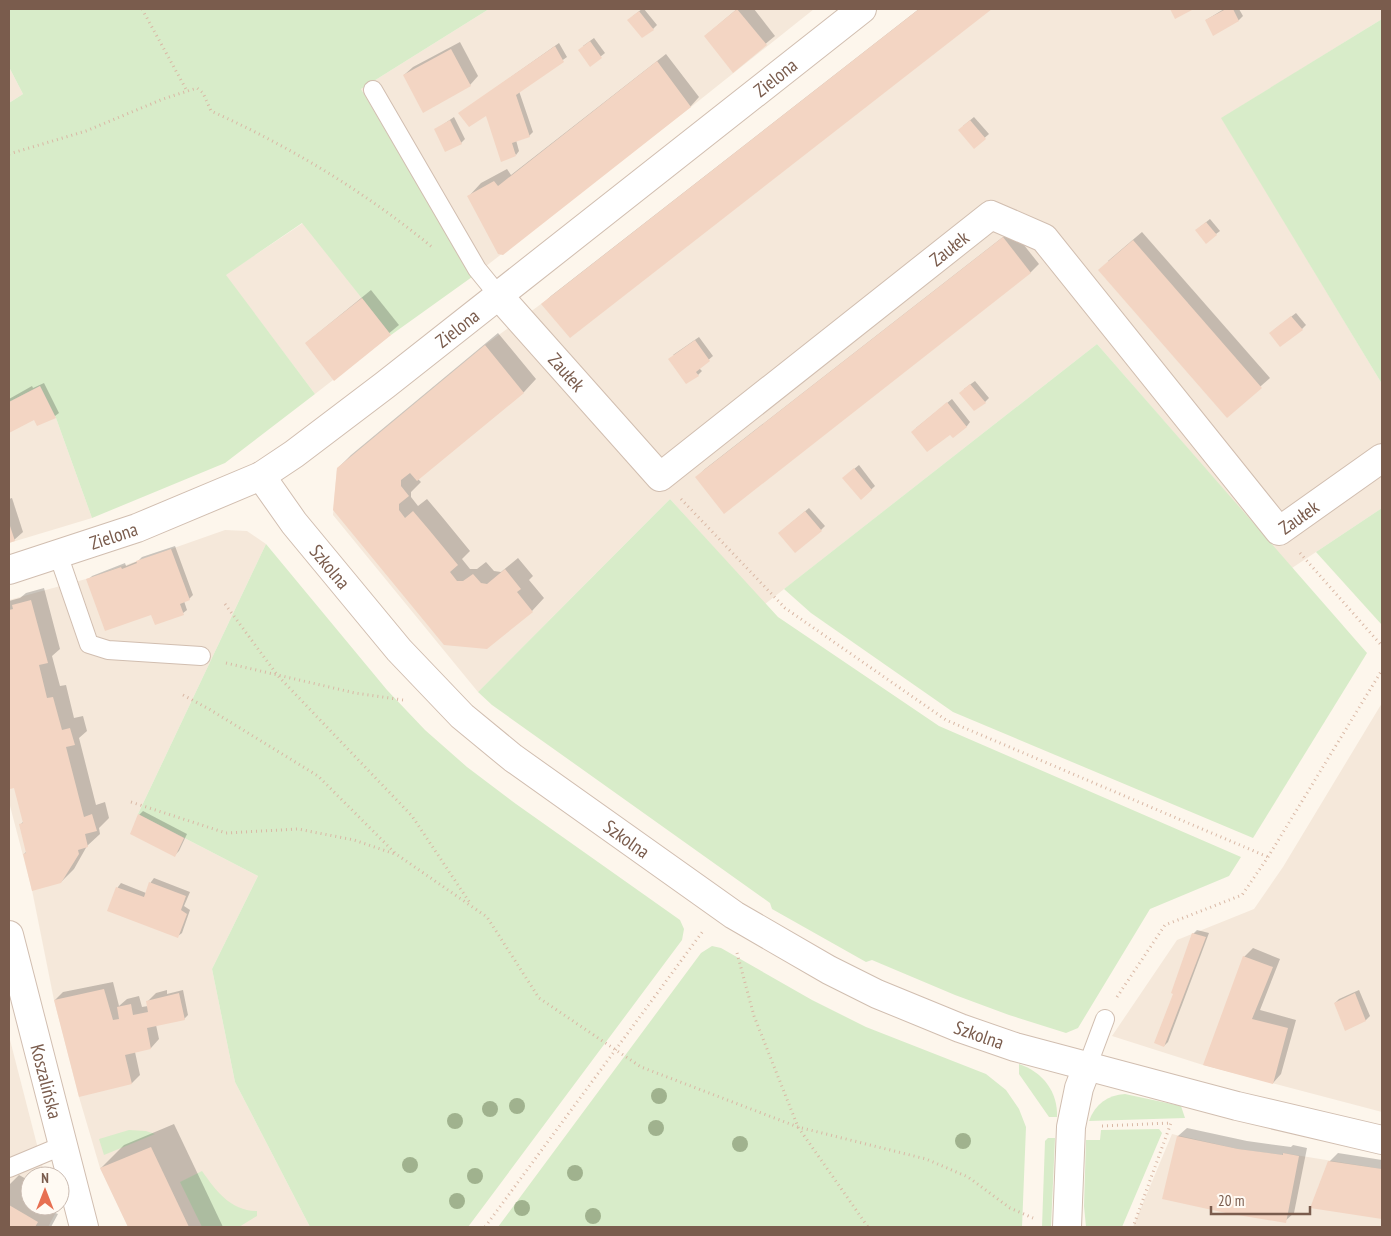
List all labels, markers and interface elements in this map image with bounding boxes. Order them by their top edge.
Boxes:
street label: Zielona [749,53,802,102]
street label: Zaułek [925,225,974,271]
street label: Zielona [431,303,484,353]
street label: Zaułek [543,348,591,397]
street label: Zaułek [1274,494,1324,539]
street label: Zielona [87,517,141,555]
street label: Szkolna [305,539,355,594]
street label: Szkolna [599,814,654,863]
street label: Szkolna [951,1015,1007,1054]
street label: Koszalińska [25,1041,68,1121]
north arrow [20,1166,70,1216]
text: N [41,1169,49,1187]
scale bar [1211,1184,1310,1216]
text: 20 m [1218,1191,1244,1210]

